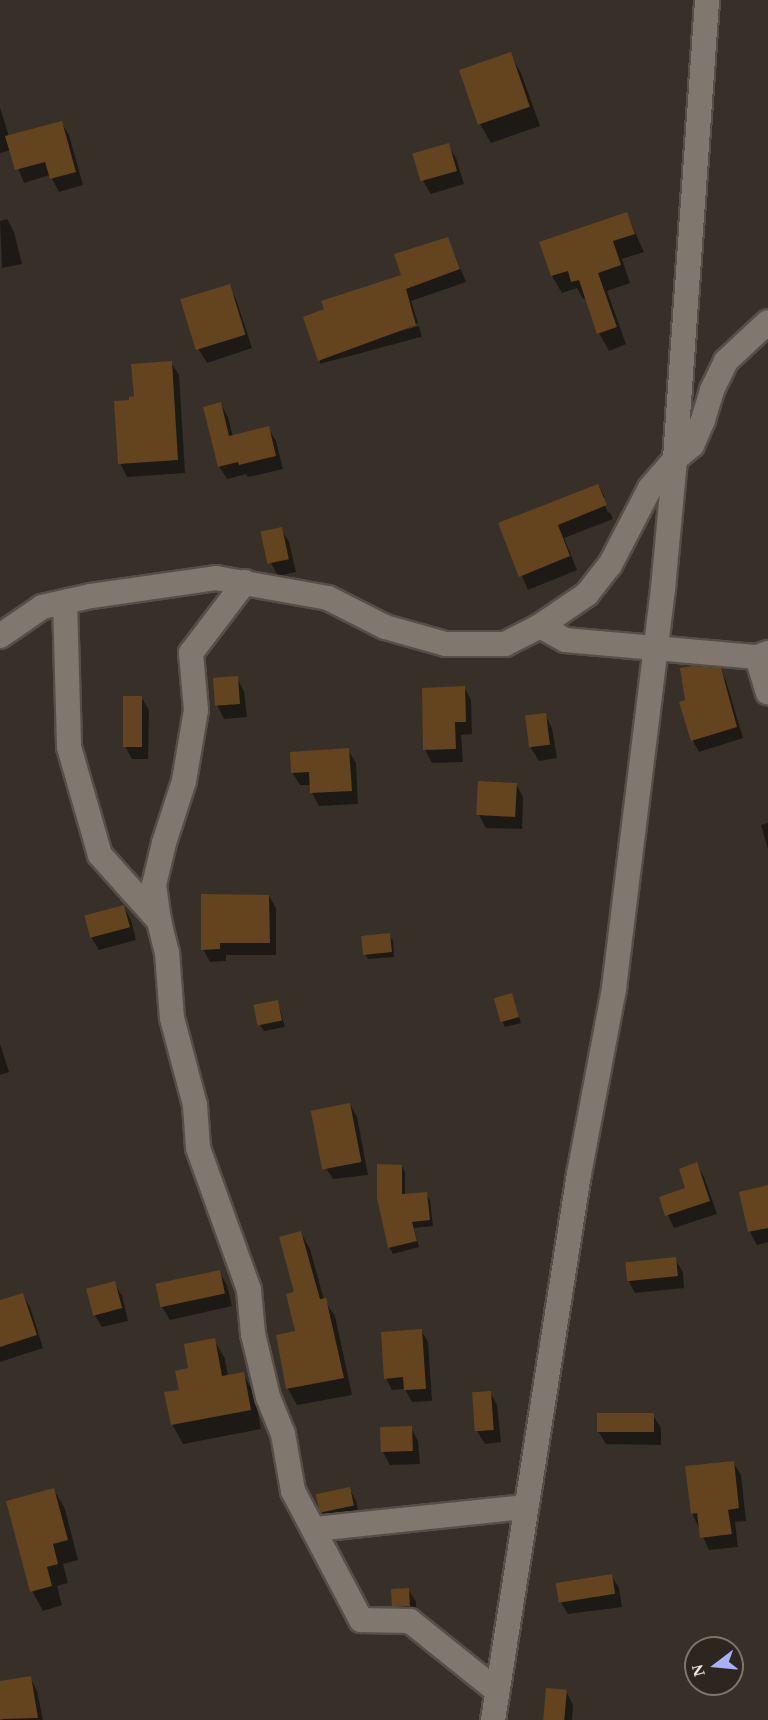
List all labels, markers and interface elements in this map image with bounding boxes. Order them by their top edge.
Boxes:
north arrow [684,1636,744,1696]
text: N [688,1663,708,1678]

